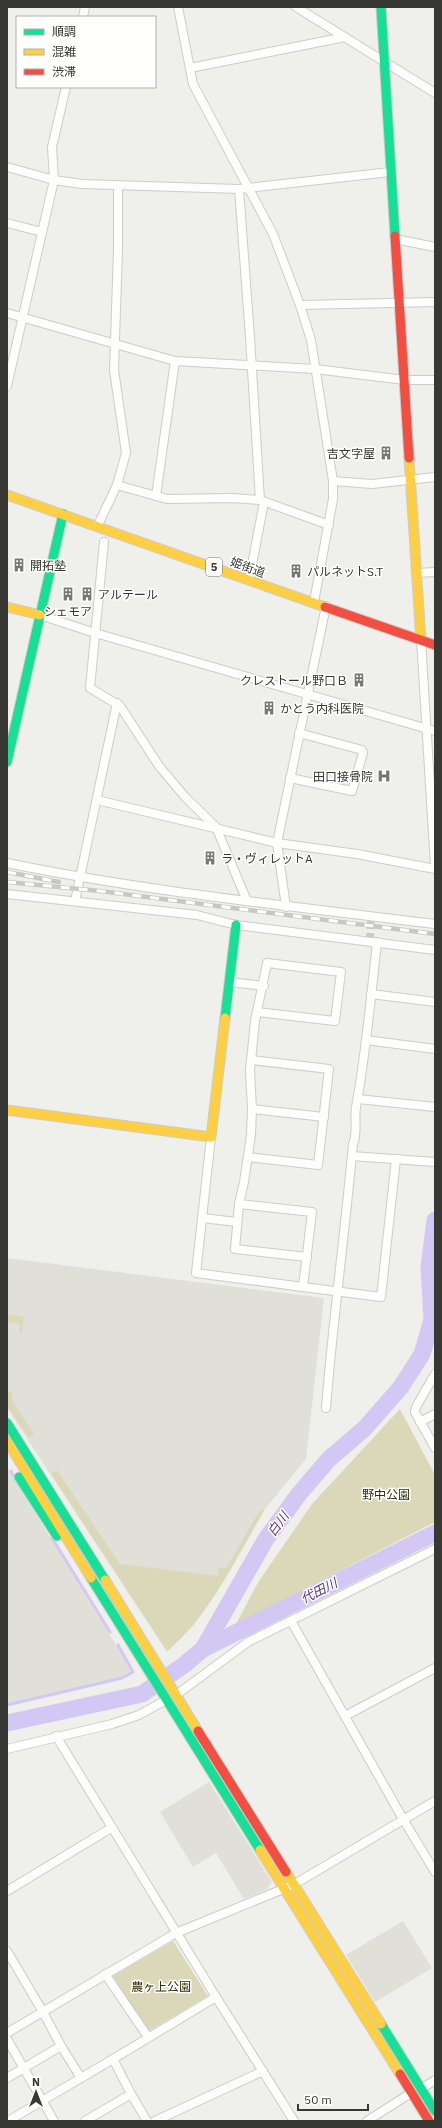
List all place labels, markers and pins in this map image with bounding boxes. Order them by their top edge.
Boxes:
building icon: 吉文字屋 [378,445,394,461]
place label: 吉文字屋 [327,446,375,461]
building icon: 開拓塾 [11,557,27,573]
place label: 開拓塾 [30,558,66,573]
building icon: パルネットS.T [288,563,304,579]
place label: パルネットS.T [307,564,383,579]
building icon: シェモア [60,586,76,602]
building icon: アルテール [79,586,95,602]
place label: アルテール [98,587,158,602]
place label: シェモア [44,604,92,619]
building icon: クレストール野口Ｂ [351,672,367,688]
place label: クレストール野口Ｂ [240,673,348,688]
building icon: かとう内科医院 [261,700,277,716]
place label: かとう内科医院 [280,701,364,716]
hospital icon: 田口接骨院 [376,768,392,784]
place label: 田口接骨院 [313,769,373,784]
building icon: ラ・ヴィレットA [202,850,218,866]
place label: ラ・ヴィレットA [221,851,313,866]

